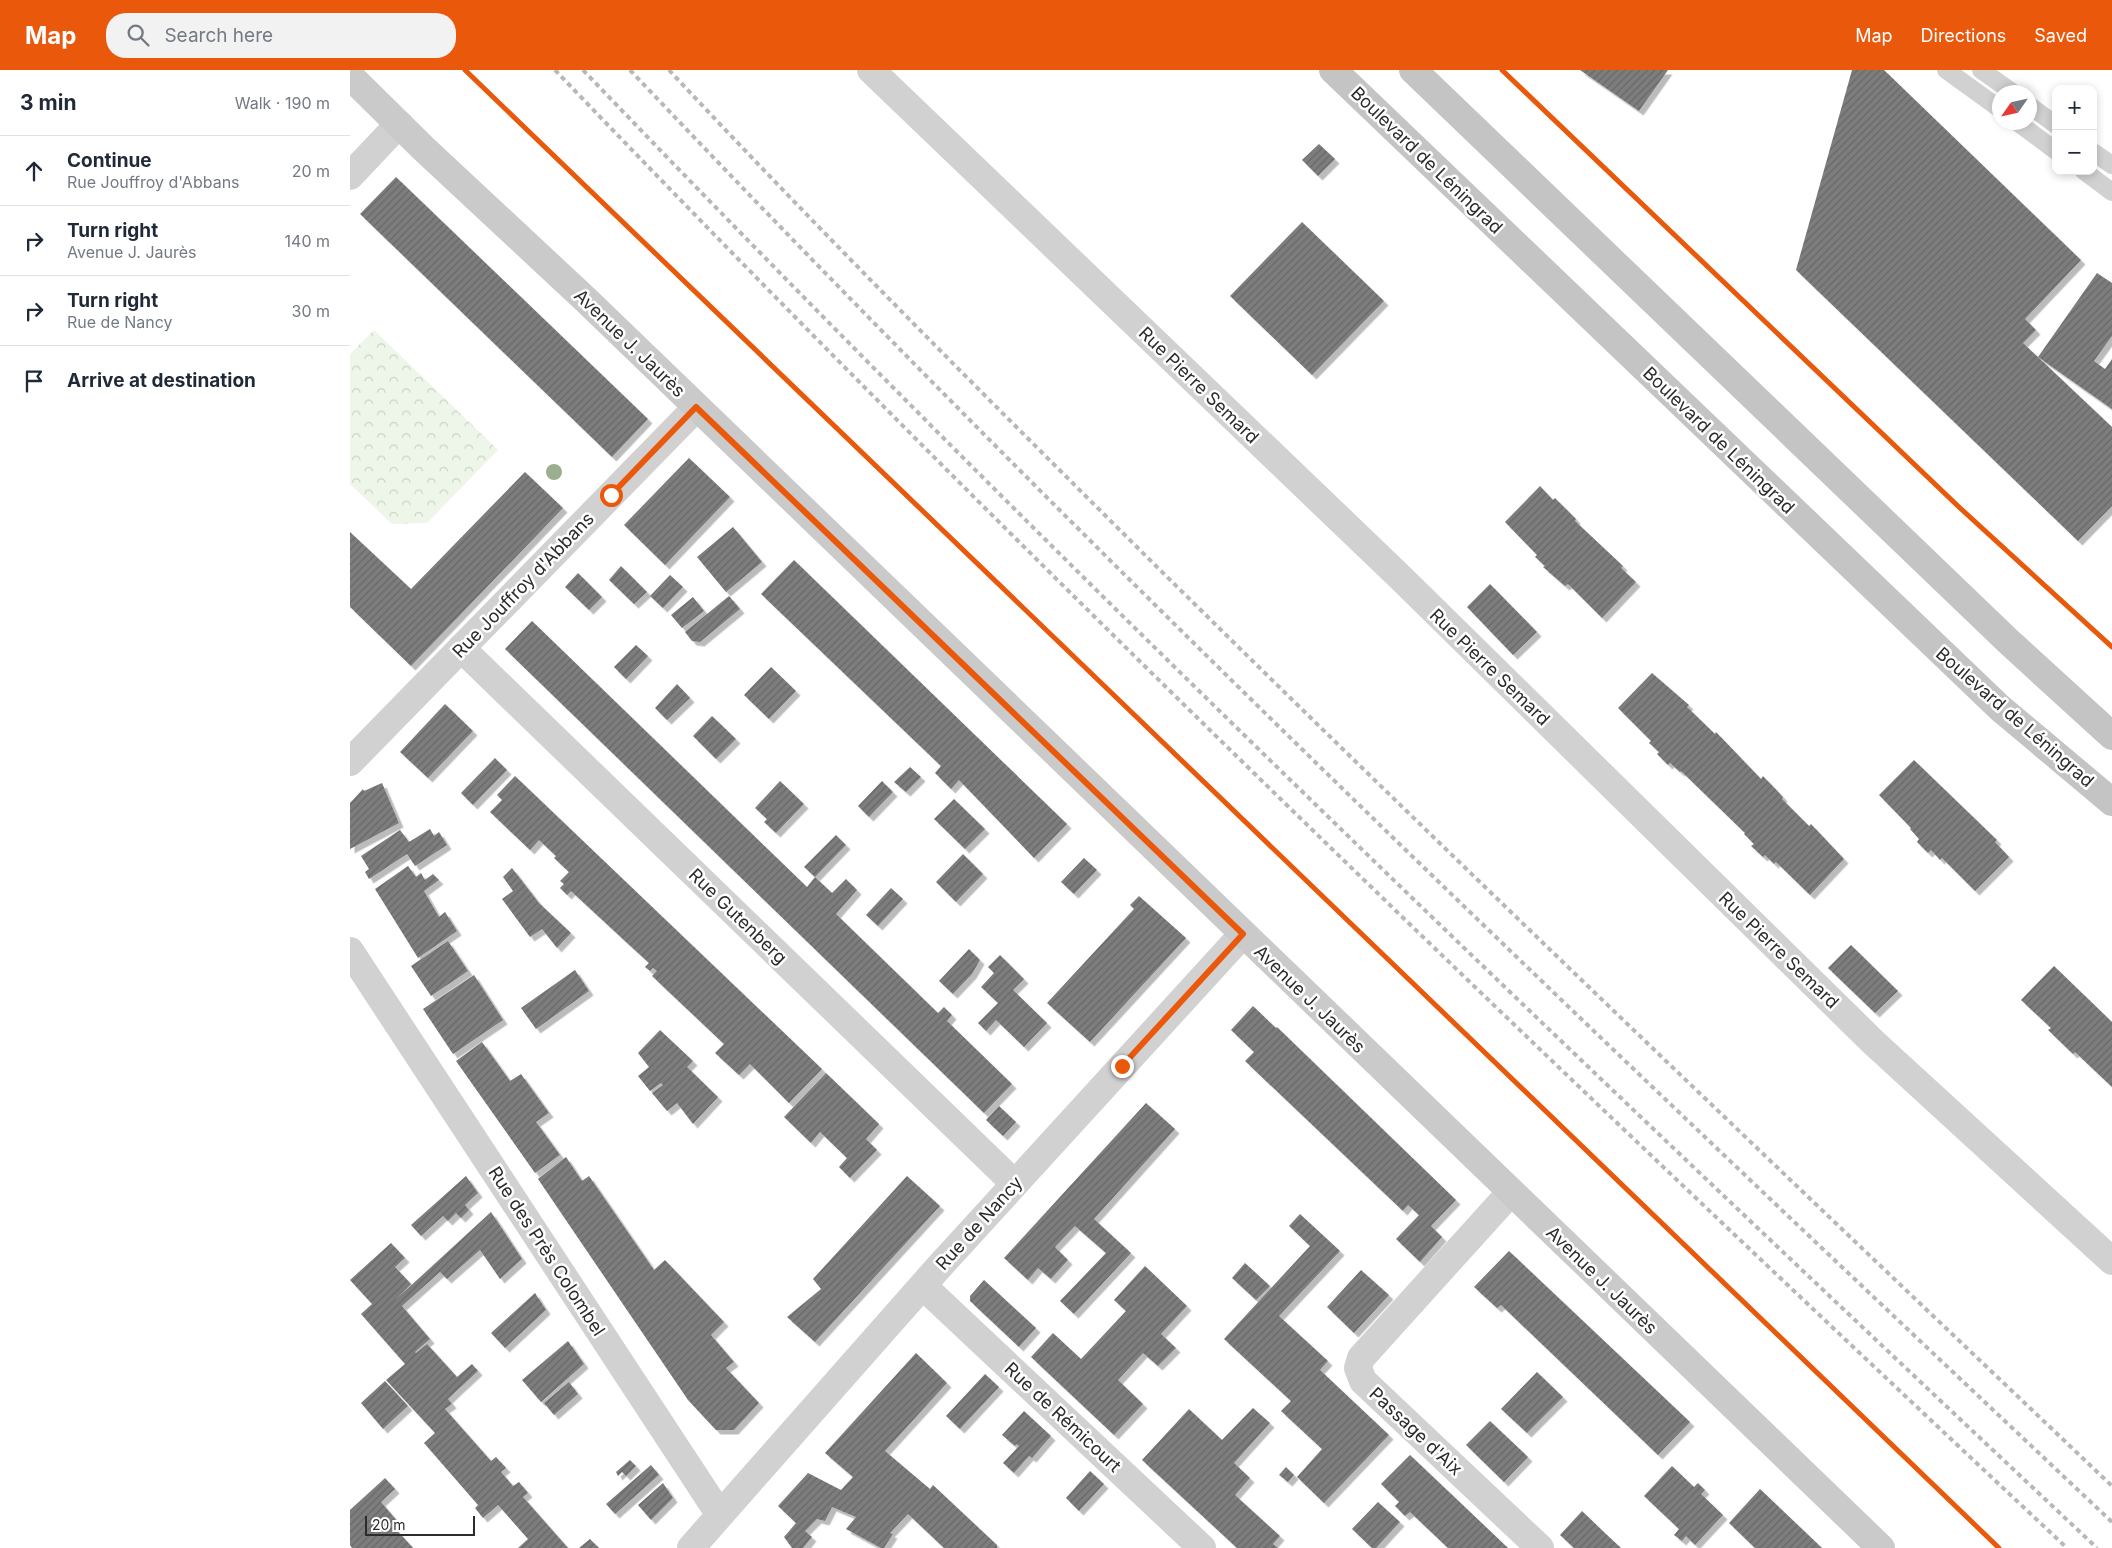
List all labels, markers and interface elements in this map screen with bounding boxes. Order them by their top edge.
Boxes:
search box [106,13,456,58]
text: Map [25,21,76,50]
icon: search [124,21,152,49]
text: Search here [164,24,273,47]
text: Map [1855,25,1893,46]
text: Directions [1921,25,2006,46]
text: Saved [2034,25,2087,46]
street label: Boulevard de Léningrad [1347,82,1507,238]
north arrow [1992,85,2037,130]
map controls [2052,85,2097,175]
button: + [2052,85,2097,130]
text: 3 min [20,90,76,115]
text: Walk · 190 m [235,93,330,113]
button: − [2052,130,2097,175]
text: Continue [67,149,152,172]
icon: ahead [20,157,48,185]
text: 20 m [292,161,330,181]
text: Rue Jouffroy d'Abbans [67,172,240,192]
text: Turn right [67,219,158,242]
icon: right [20,227,48,255]
text: 140 m [285,231,330,251]
text: Avenue J. Jaurès [67,242,197,262]
street label: Avenue J. Jaurès [570,285,690,401]
text: Turn right [67,289,158,312]
icon: right [20,297,48,325]
text: 30 m [292,301,330,321]
text: Rue de Nancy [67,312,173,332]
street label: Rue Pierre Semard [1135,322,1263,448]
street label: Boulevard de Léningrad [1639,362,1799,518]
icon: arrive [20,367,48,395]
text: Arrive at destination [67,369,256,392]
route start [600,484,623,507]
street label: Rue Jouffroy d'Abbans [448,508,598,662]
street label: Rue Pierre Semard [1426,604,1554,730]
street label: Boulevard de Léningrad [1932,643,2098,791]
street label: Rue Gutenberg [685,864,791,968]
street label: Rue Pierre Semard [1715,887,1843,1013]
street label: Avenue J. Jaurès [1250,941,1370,1057]
route end [1111,1055,1134,1078]
street label: Rue des Près Colombel [484,1162,610,1340]
street label: Rue de Nancy [931,1172,1027,1274]
street label: Avenue J. Jaurès [1542,1222,1662,1338]
street label: Rue de Rémicourt [1001,1358,1125,1476]
street label: Passage d'Aix [1365,1383,1467,1479]
scale bar [365,1513,475,1536]
text: 20 m [372,1516,406,1533]

